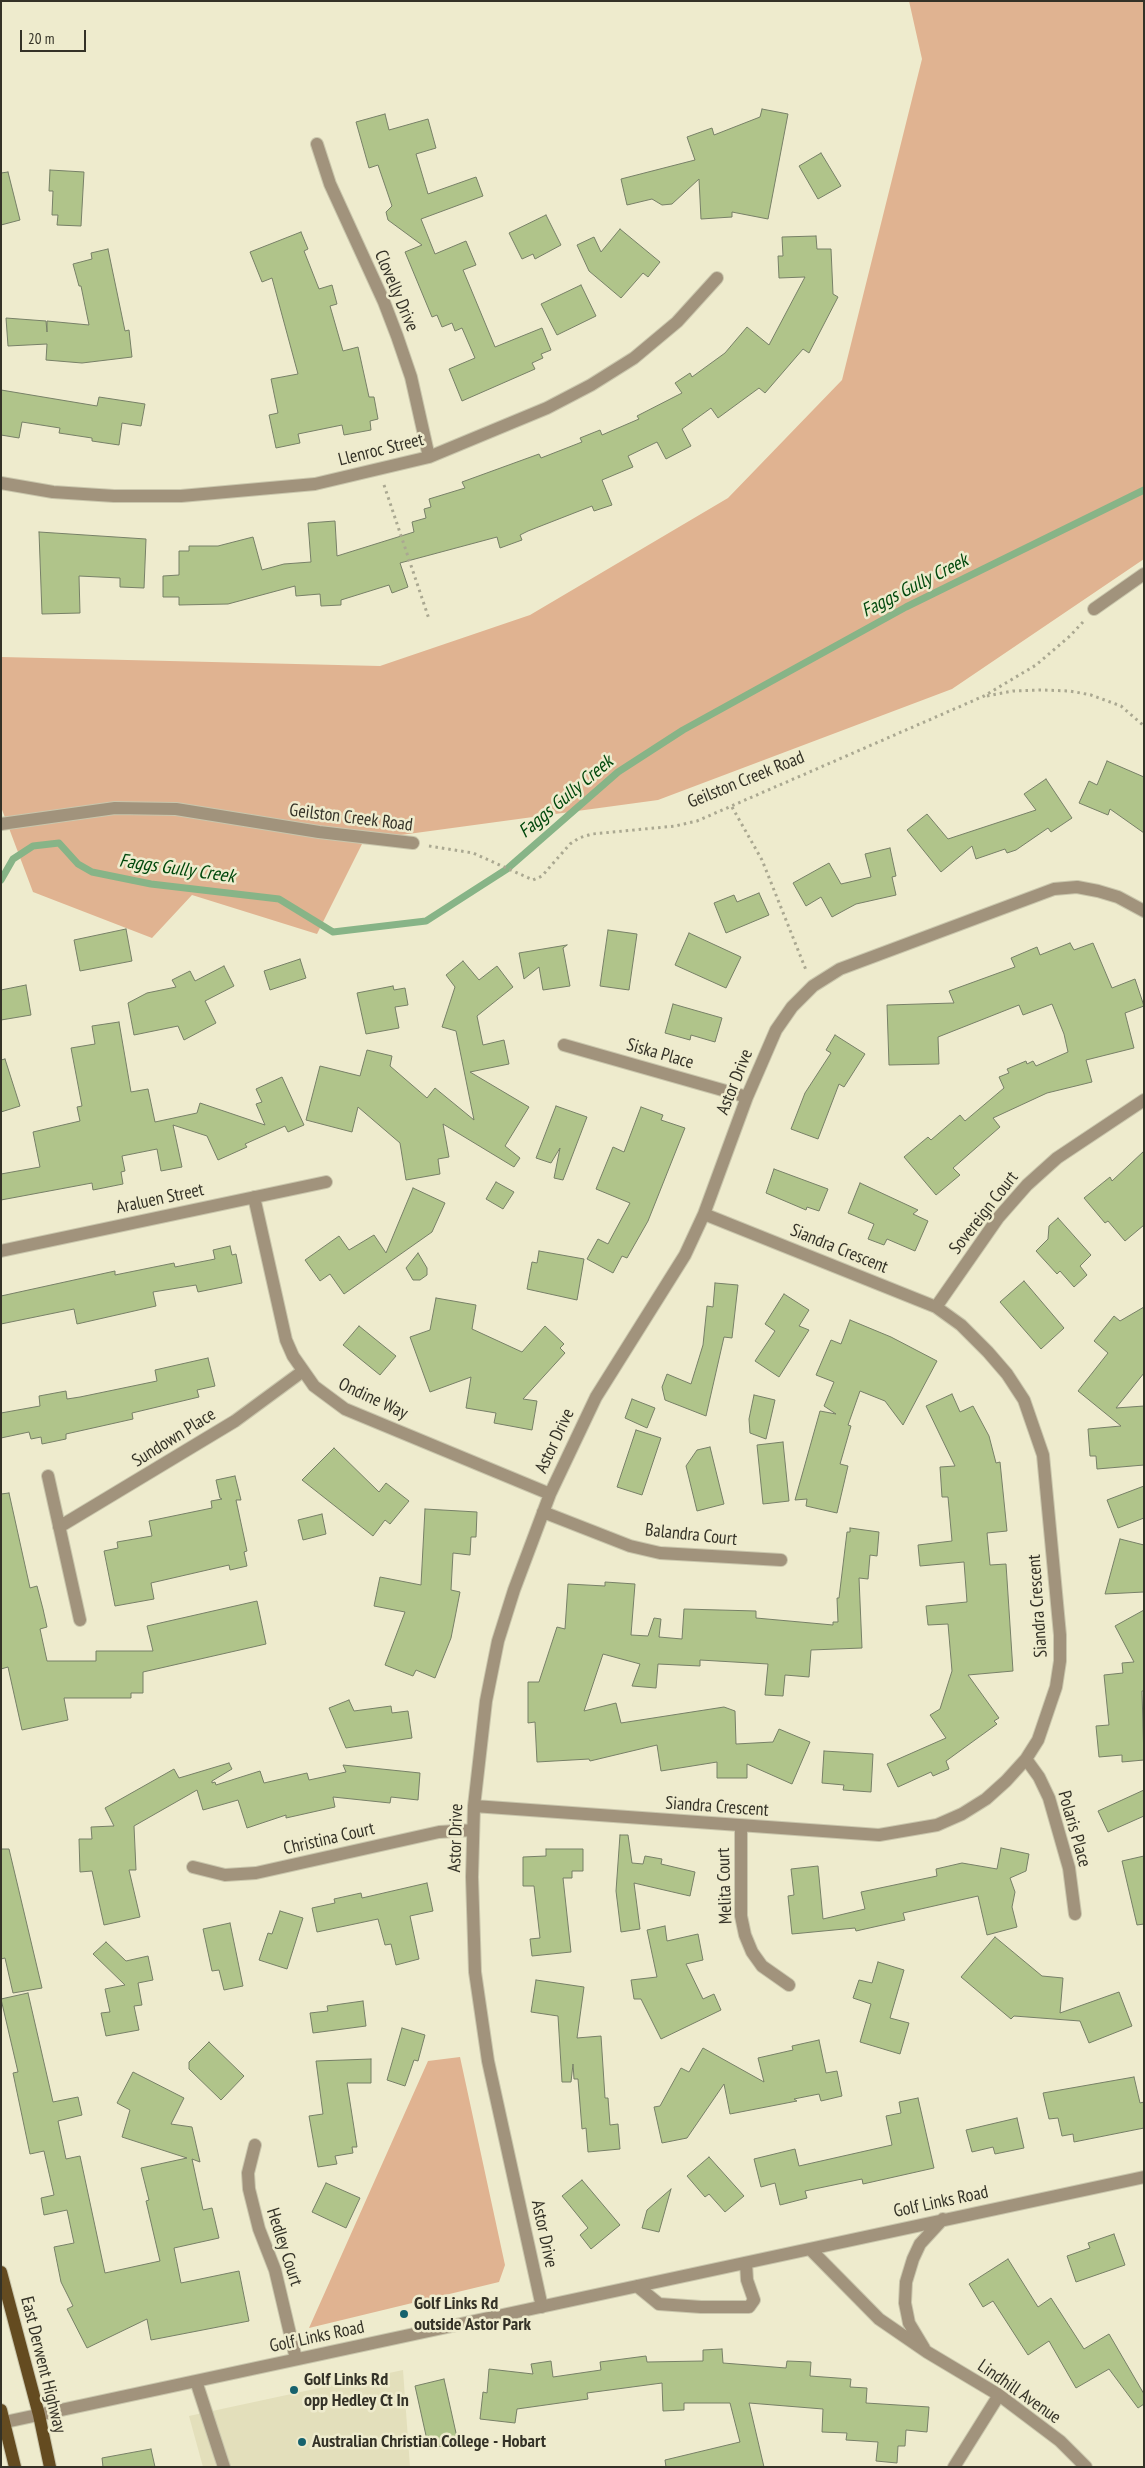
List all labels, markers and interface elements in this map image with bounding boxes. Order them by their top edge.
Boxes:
scale bar [22,20,89,52]
text: 20 m [28,29,54,48]
street label: Clovelly Drive [369,247,423,335]
street label: Llenroc Street [336,429,426,471]
water label: Faggs Gully Creek [858,549,972,623]
street label: Geilston Creek Road [684,747,808,813]
water label: Faggs Gully Creek [514,751,618,843]
street label: Geilston Creek Road [288,800,414,836]
water label: Faggs Gully Creek [118,850,236,888]
street label: Siska Place [624,1034,696,1074]
street label: Astor Drive [712,1046,758,1118]
street label: Sovereign Court [945,1167,1023,1259]
street label: Araluen Street [114,1179,206,1219]
street label: Siandra Crescent [787,1220,891,1278]
street label: Ondine Way [335,1374,411,1424]
street label: Sundown Place [128,1404,220,1472]
street label: Astor Drive [531,1405,579,1477]
street label: Balandra Court [644,1519,738,1551]
street label: Siandra Crescent [1024,1554,1052,1658]
street label: Polaris Place [1053,1788,1095,1870]
street label: Siandra Crescent [665,1793,769,1821]
street label: Astor Drive [444,1803,468,1873]
street label: Christina Court [282,1818,376,1860]
street label: Melita Court [713,1847,737,1925]
street label: Golf Links Road [892,2181,990,2223]
street label: Astor Drive [526,2198,562,2270]
street label: Hedley Court [261,2205,307,2289]
place label: Golf Links Rd outside Astor Park [414,2293,531,2336]
street label: East Derwent Highway [16,2294,70,2436]
marker: Golf Links Rd outside Astor Park [398,2308,410,2320]
street label: Golf Links Road [268,2316,366,2358]
street label: Lindhill Avenue [973,2355,1065,2429]
place label: Golf Links Rd opp Hedley Ct In [304,2369,409,2412]
marker: Golf Links Rd opp Hedley Ct In [288,2384,300,2396]
place label: Australian Christian College - Hobart [312,2431,546,2453]
marker: Australian Christian College - Hobart [296,2436,308,2448]

